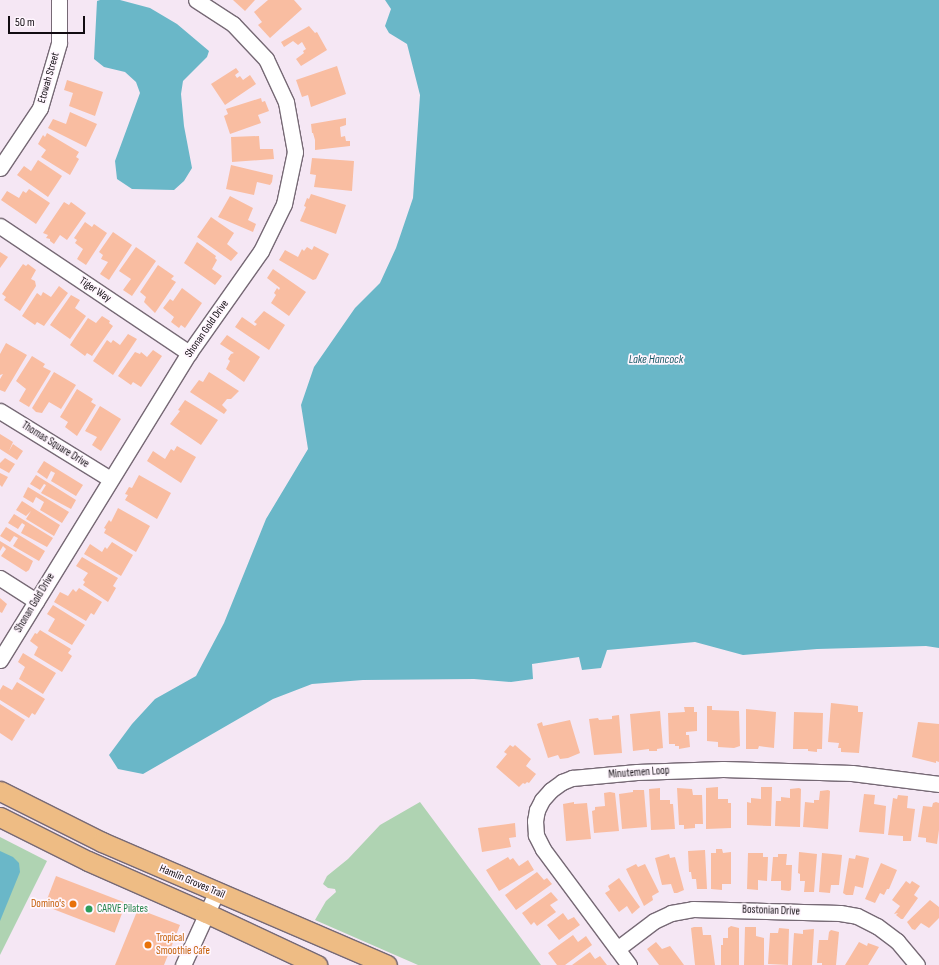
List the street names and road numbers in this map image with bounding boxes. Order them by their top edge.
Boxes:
street label: Etowah Street [35,51,63,105]
street label: Tiger Way [77,275,113,305]
street label: Shonan Gold Drive [182,298,232,360]
street label: Thomas Square Drive [19,419,91,471]
street label: Shonan Gold Drive [12,571,58,635]
street label: Minutemen Loop [608,764,670,782]
street label: Hamlin Groves Trail [157,862,227,902]
street label: Bostonian Drive [742,903,800,919]

